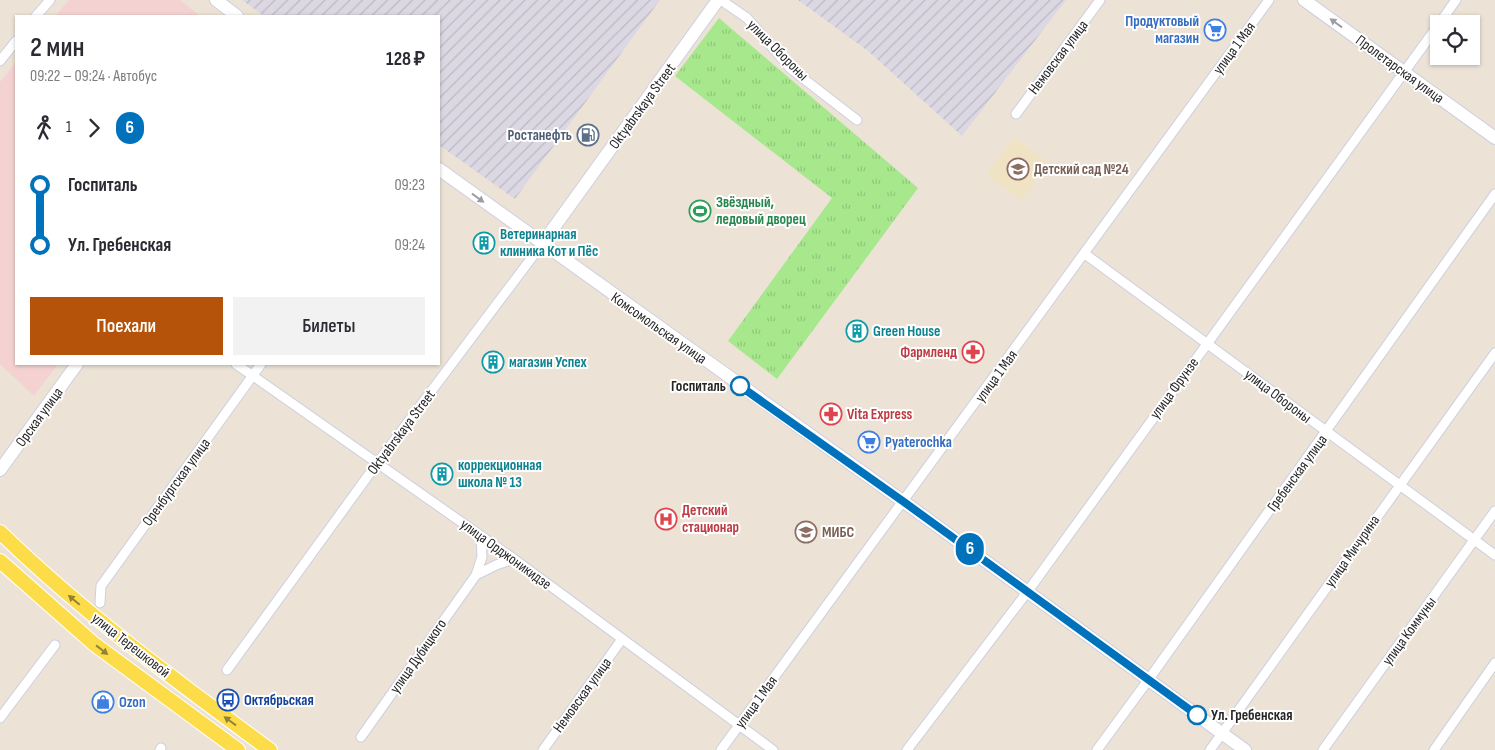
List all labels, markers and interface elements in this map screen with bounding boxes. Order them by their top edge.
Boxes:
place label: Продуктовый магазин [1125,12,1199,48]
map controls [1430,15,1480,65]
button: locate [1430,15,1480,65]
street label: улица Обороны [743,16,812,85]
street label: Немовская улица [1024,16,1093,98]
supermarket icon: Продуктовый магазин [1203,18,1227,42]
street label: улица 1 Мая [1209,18,1260,78]
one-way arrow [1329,18,1343,28]
text: 2 мин [30,31,85,64]
street label: Пролетарская улица [1352,31,1448,108]
text: 128 ₽ [386,48,425,71]
street label: Oktyabrskaya Street [605,59,680,153]
text: 09:22 – 09:24 · Автобус [30,67,157,86]
icon: walk [30,114,58,142]
icon: forward [80,114,108,142]
text: 6 [126,117,134,138]
text: 1 [66,118,72,137]
fuel station icon: Ростанефть [576,123,600,147]
place label: Ростанефть [508,126,572,145]
school or university icon: Детский сад №24 [1006,157,1030,181]
place label: Детский сад №24 [1034,160,1129,179]
text: Госпиталь [68,174,138,197]
text: 09:23 [394,176,425,195]
one-way arrow [471,193,485,203]
place label: Звёздный, ледовый дворец [716,193,806,229]
sports icon: Звёздный, ледовый дворец [688,199,712,223]
place label: Ветеринарная клиника Кот и Пёс [500,225,598,261]
building icon: Ветеринарная клиника Кот и Пёс [472,231,496,255]
text: Ул. Гребенская [68,234,171,257]
text: 09:24 [395,236,425,255]
street label: Комсомольская улица [607,288,710,369]
button: Поехали [30,297,223,355]
button: Билеты [233,297,425,355]
building icon: Green House [845,319,869,343]
place label: Green House [873,322,940,341]
pharmacy icon: Фармленд [961,340,985,364]
place label: Фармленд [900,343,957,362]
street label: улица 1 Мая [971,346,1022,406]
building icon: магазин Успех [481,350,505,374]
place label: магазин Успех [509,353,587,372]
street label: улица Фрунзе [1146,354,1203,423]
street label: улица Обороны [1240,365,1315,428]
marker: Госпиталь [730,376,750,396]
place label: Госпиталь [671,377,726,396]
street label: Орская улица [11,384,67,451]
street label: Oktyabrskaya Street [363,386,440,479]
pharmacy icon: Vita Express [819,402,843,426]
place label: Vita Express [847,405,913,424]
supermarket icon: Pyaterochka [857,430,881,454]
street label: Гребенская улица [1263,431,1332,515]
place label: Pyaterochka [885,433,952,452]
street label: Оренбургская улица [138,435,215,530]
place label: коррекционная школа № 13 [458,456,542,492]
building icon: коррекционная школа № 13 [430,462,454,486]
place label: Детский стационар [682,501,739,537]
hospital icon: Детский стационар [654,507,678,531]
street label: улица Мичурина [1321,511,1384,591]
street label: улица Орджоникидзе [456,515,555,594]
school or university icon: МИБС [794,520,818,544]
place label: МИБС [822,523,855,542]
line badge: 6 [954,533,986,565]
text: 6 [966,538,974,559]
street label: улица Коммуны [1378,593,1441,669]
one-way arrow [69,594,81,606]
street label: улица Терешковой [88,609,174,682]
street label: улица Дубицкого [386,615,451,697]
one-way arrow [95,645,108,656]
street label: Немовская улица [549,654,616,737]
street label: улица 1 Мая [731,672,782,732]
bus stop icon: Октябрьская [216,688,240,712]
shop icon: Ozon [91,690,115,714]
place label: Октябрьская [244,691,314,710]
place label: Ozon [119,693,146,712]
marker: Ул. Гребенская [1187,705,1207,725]
place label: Ул. Гребенская [1211,706,1292,725]
one-way arrow [223,716,237,726]

